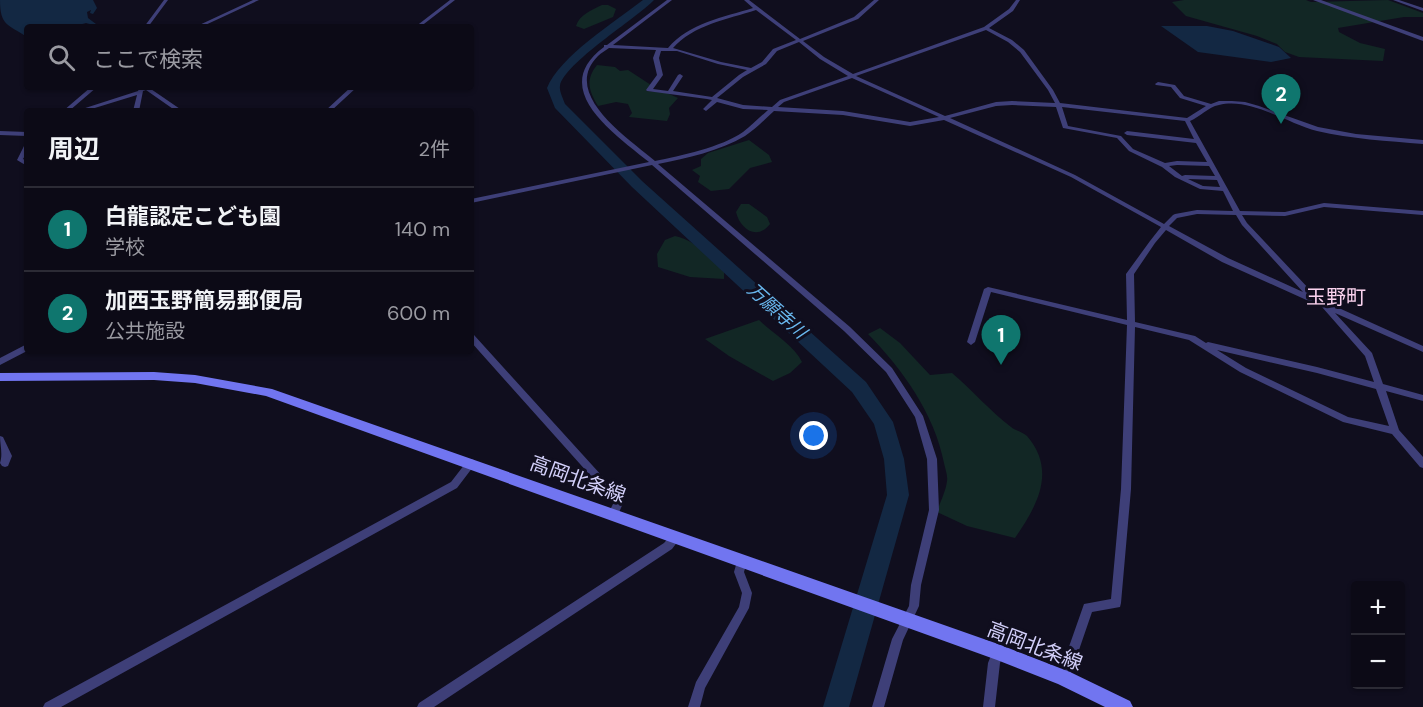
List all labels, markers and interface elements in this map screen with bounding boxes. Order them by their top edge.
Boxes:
search box [24,24,474,90]
icon: search [45,41,78,74]
text: ここで検索 [93,45,203,74]
pin: 2 [1262,74,1300,124]
text: 周辺 [48,132,100,166]
text: 2件 [418,136,450,162]
text: 白龍認定こども園 [105,202,281,231]
text: 1 [64,216,71,242]
text: 140 m [395,216,450,242]
text: 学校 [105,234,145,260]
water label: 万願寺川 [742,278,813,345]
district label: 玉野町 [1306,284,1366,310]
text: 加西玉野簡易郵便局 [105,286,303,315]
text: 2 [62,300,73,326]
text: 600 m [387,300,450,326]
pin: 1 [982,316,1020,365]
text: 公共施設 [105,318,185,344]
your location [799,421,828,450]
street label: 高岡北条線 [527,450,629,508]
map controls [1351,581,1405,689]
button: + [1351,581,1405,635]
street label: 高岡北条線 [984,616,1086,676]
button: − [1351,635,1405,689]

